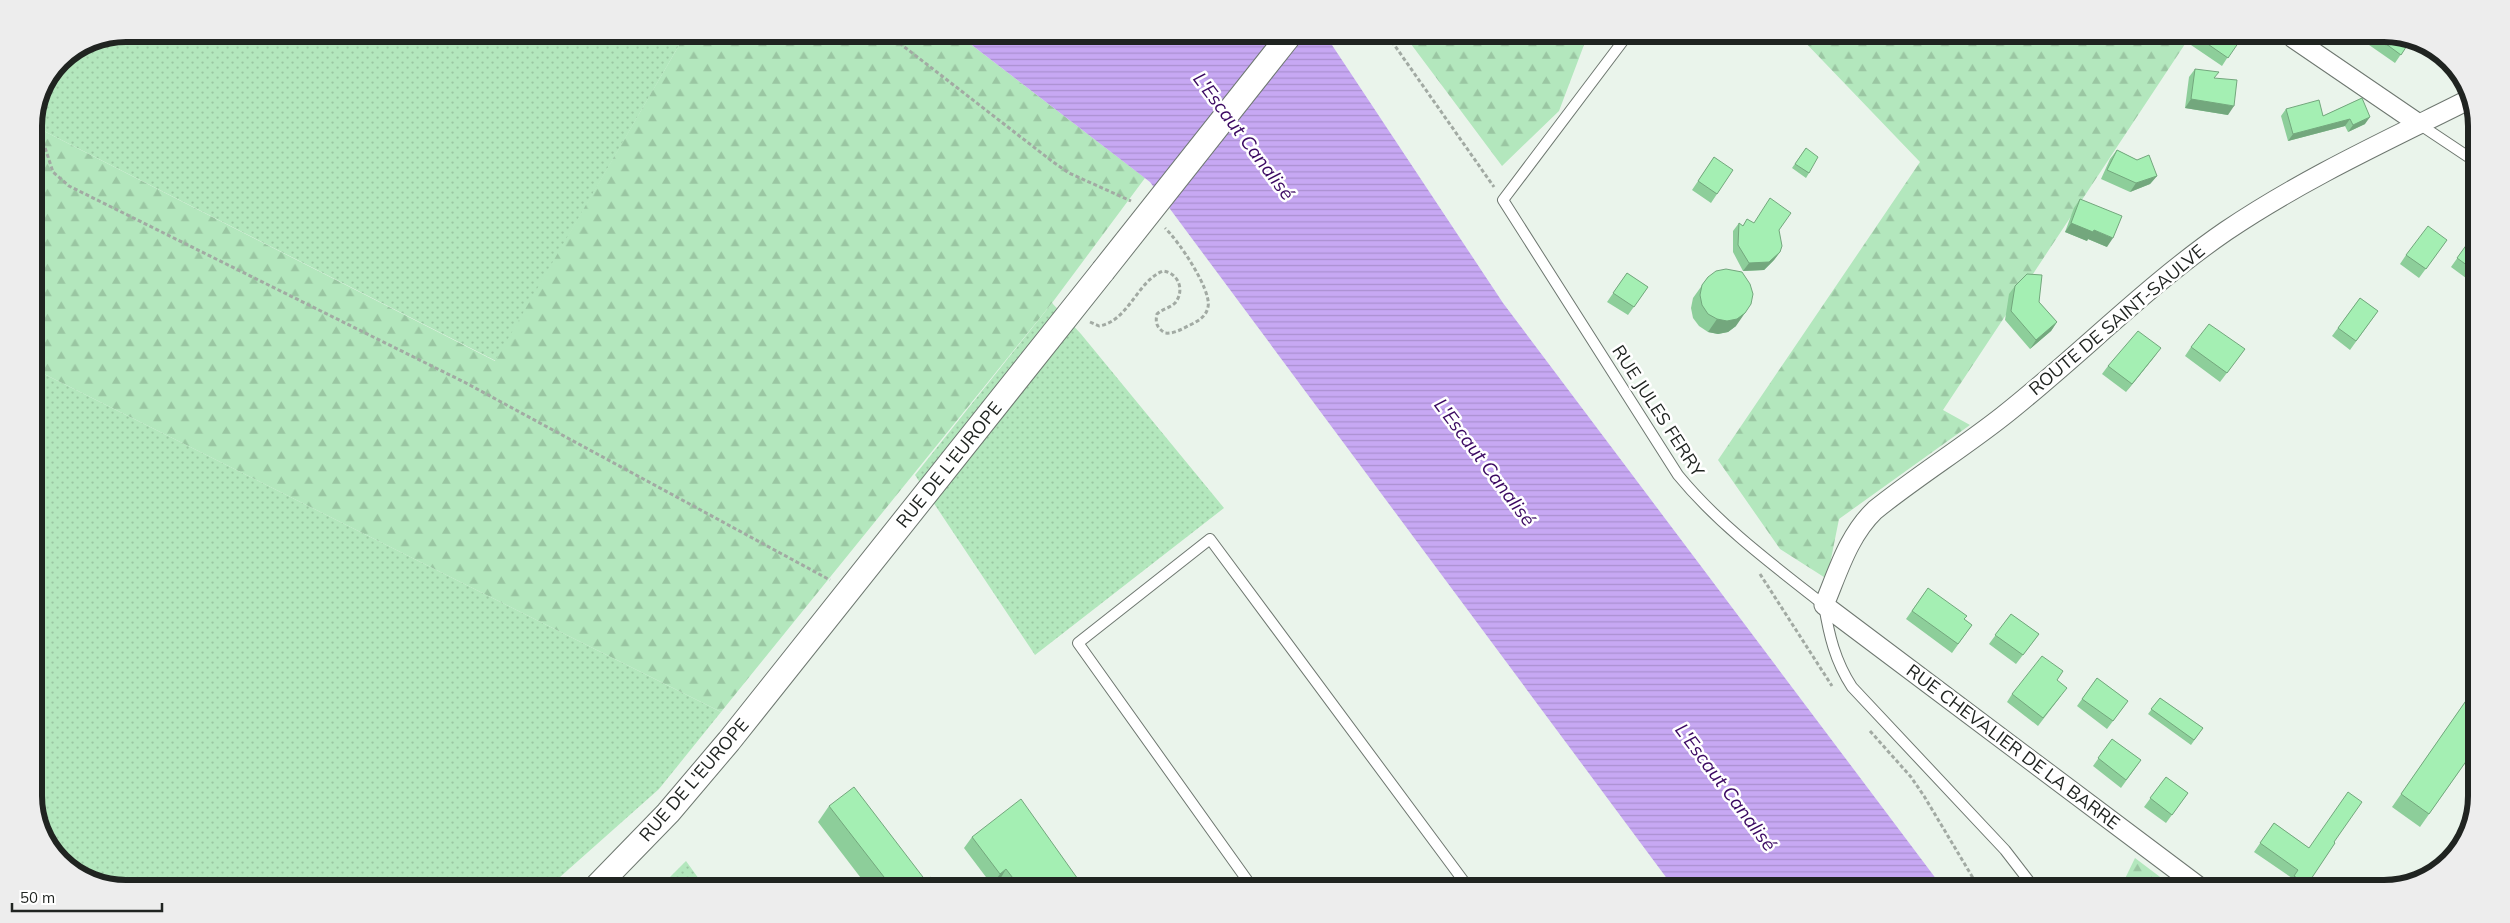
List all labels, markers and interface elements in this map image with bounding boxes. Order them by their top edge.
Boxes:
water label: L'Escaut Canalisé [1188,67,1300,205]
street label: ROUTE DE SAINT-SAULVE [2024,239,2209,400]
street label: RUE JULES FERRY [1607,341,1710,482]
water label: L'Escaut Canalisé [1429,393,1541,531]
street label: RUE DE L'EUROPE [891,397,1007,532]
street label: RUE CHEVALIER DE LA BARRE [1902,659,2125,834]
street label: RUE DE L'EUROPE [634,713,753,846]
water label: L'Escaut Canalisé [1670,718,1782,856]
scale bar [12,880,162,912]
text: 50 m [20,888,55,907]

